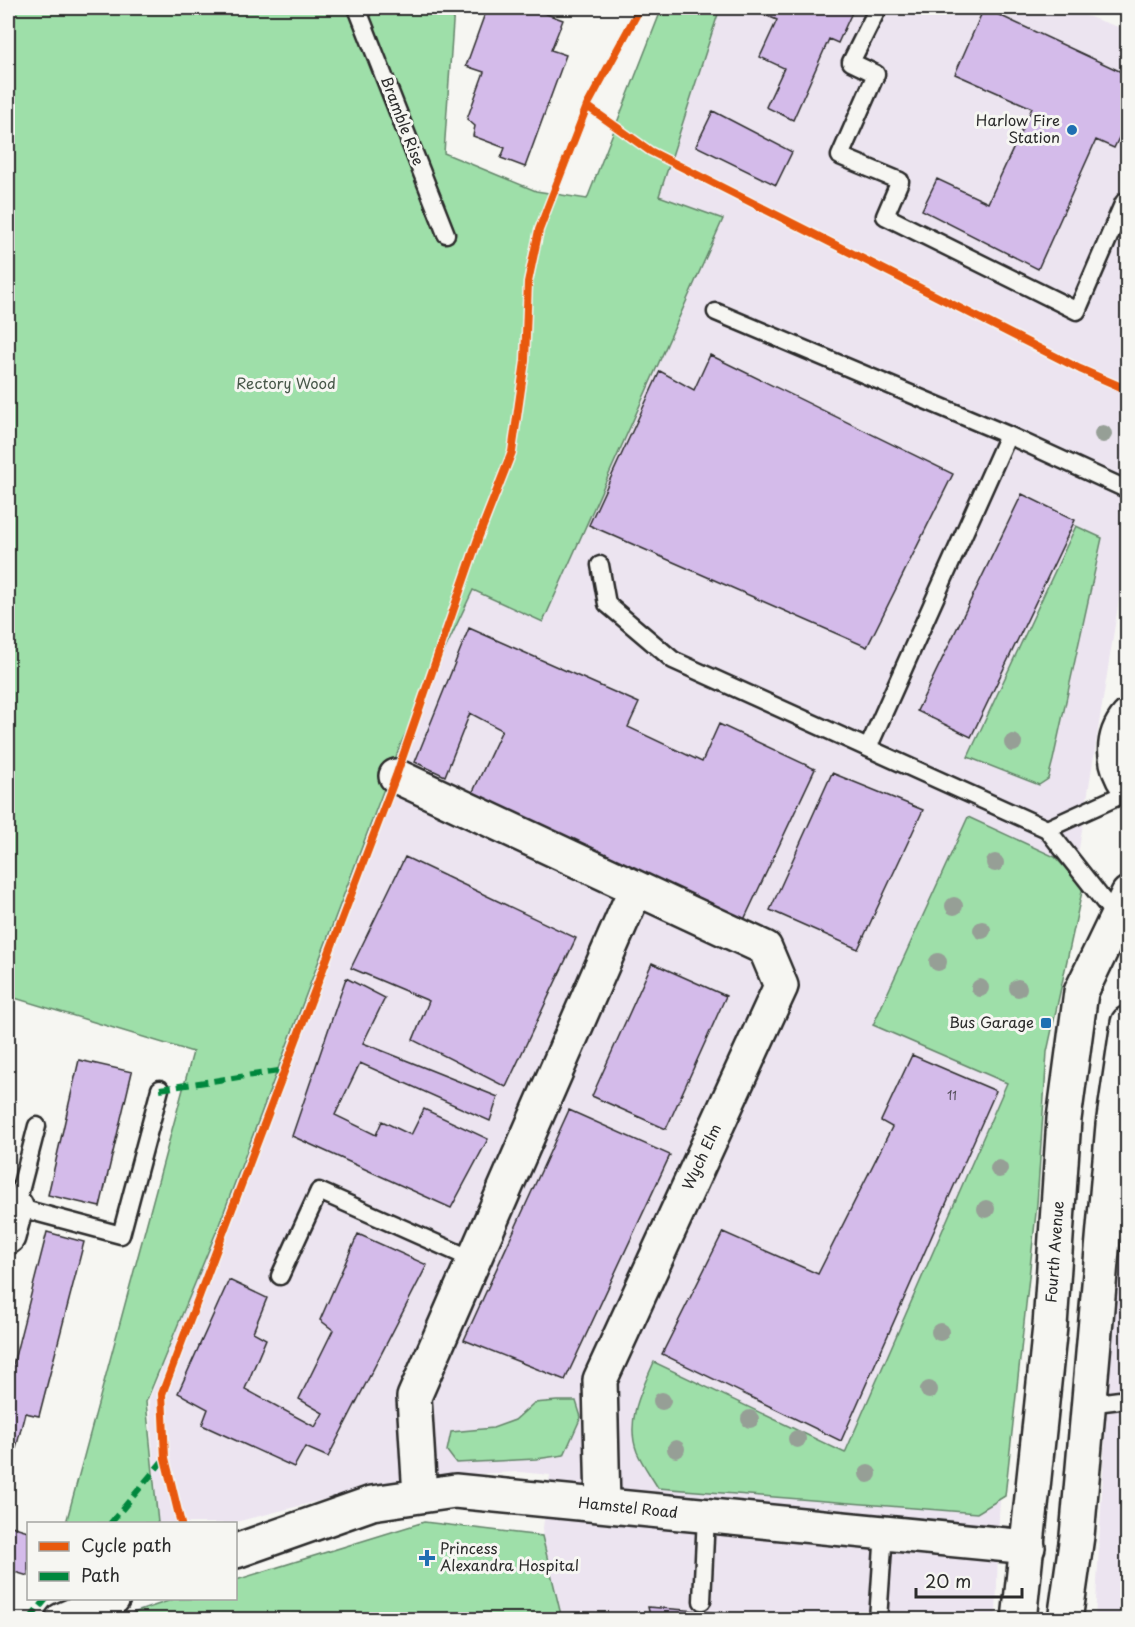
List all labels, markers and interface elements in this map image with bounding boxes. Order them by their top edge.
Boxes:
street label: Bramble Rise [376,72,431,169]
place label: Harlow Fire Station [976,108,1060,148]
marker: Harlow Fire Station [1065,123,1079,137]
park label: Rectory Wood [236,371,336,394]
place label: Bus Garage [949,1010,1034,1033]
marker: Bus Garage [1039,1016,1053,1030]
house number: 11 [947,1086,957,1104]
street label: Wych Elm [675,1119,726,1193]
street label: Fourth Avenue [1038,1200,1069,1304]
street label: Hamstel Road [577,1490,679,1523]
legend [27,1522,237,1600]
text: Cycle path [81,1531,172,1558]
place label: Princess Alexandra Hospital [440,1536,579,1576]
marker: Princess Alexandra Hospital [418,1549,436,1567]
text: Path [81,1561,120,1588]
scale bar [916,1561,1022,1599]
text: 20 m [925,1567,971,1594]

